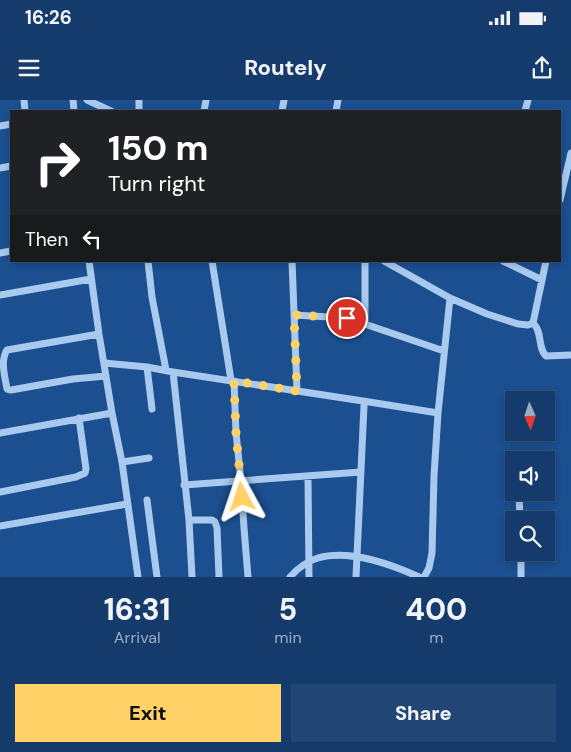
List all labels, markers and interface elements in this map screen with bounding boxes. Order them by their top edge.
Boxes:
text: 16:26 [25,5,72,30]
text: Routely [244,53,327,82]
icon: menu [15,54,43,82]
icon: share [528,54,556,82]
text: 150 m [108,125,208,171]
icon: right [25,130,90,195]
text: Turn right [108,169,205,198]
icon: left [78,225,106,253]
text: Then [25,227,68,252]
pin [326,297,368,339]
icon: arrive [333,304,361,332]
north arrow [505,391,555,441]
map controls [505,391,555,561]
button: sound [505,451,555,501]
position arrow [215,470,267,522]
button: search [505,511,555,561]
text: 16:31 [104,590,171,629]
text: 5 [279,590,297,629]
text: 400 [405,590,467,629]
text: Arrival [114,627,160,648]
text: min [274,627,302,648]
text: m [429,627,443,648]
button: Exit [15,684,281,742]
button: Share [291,684,556,742]

